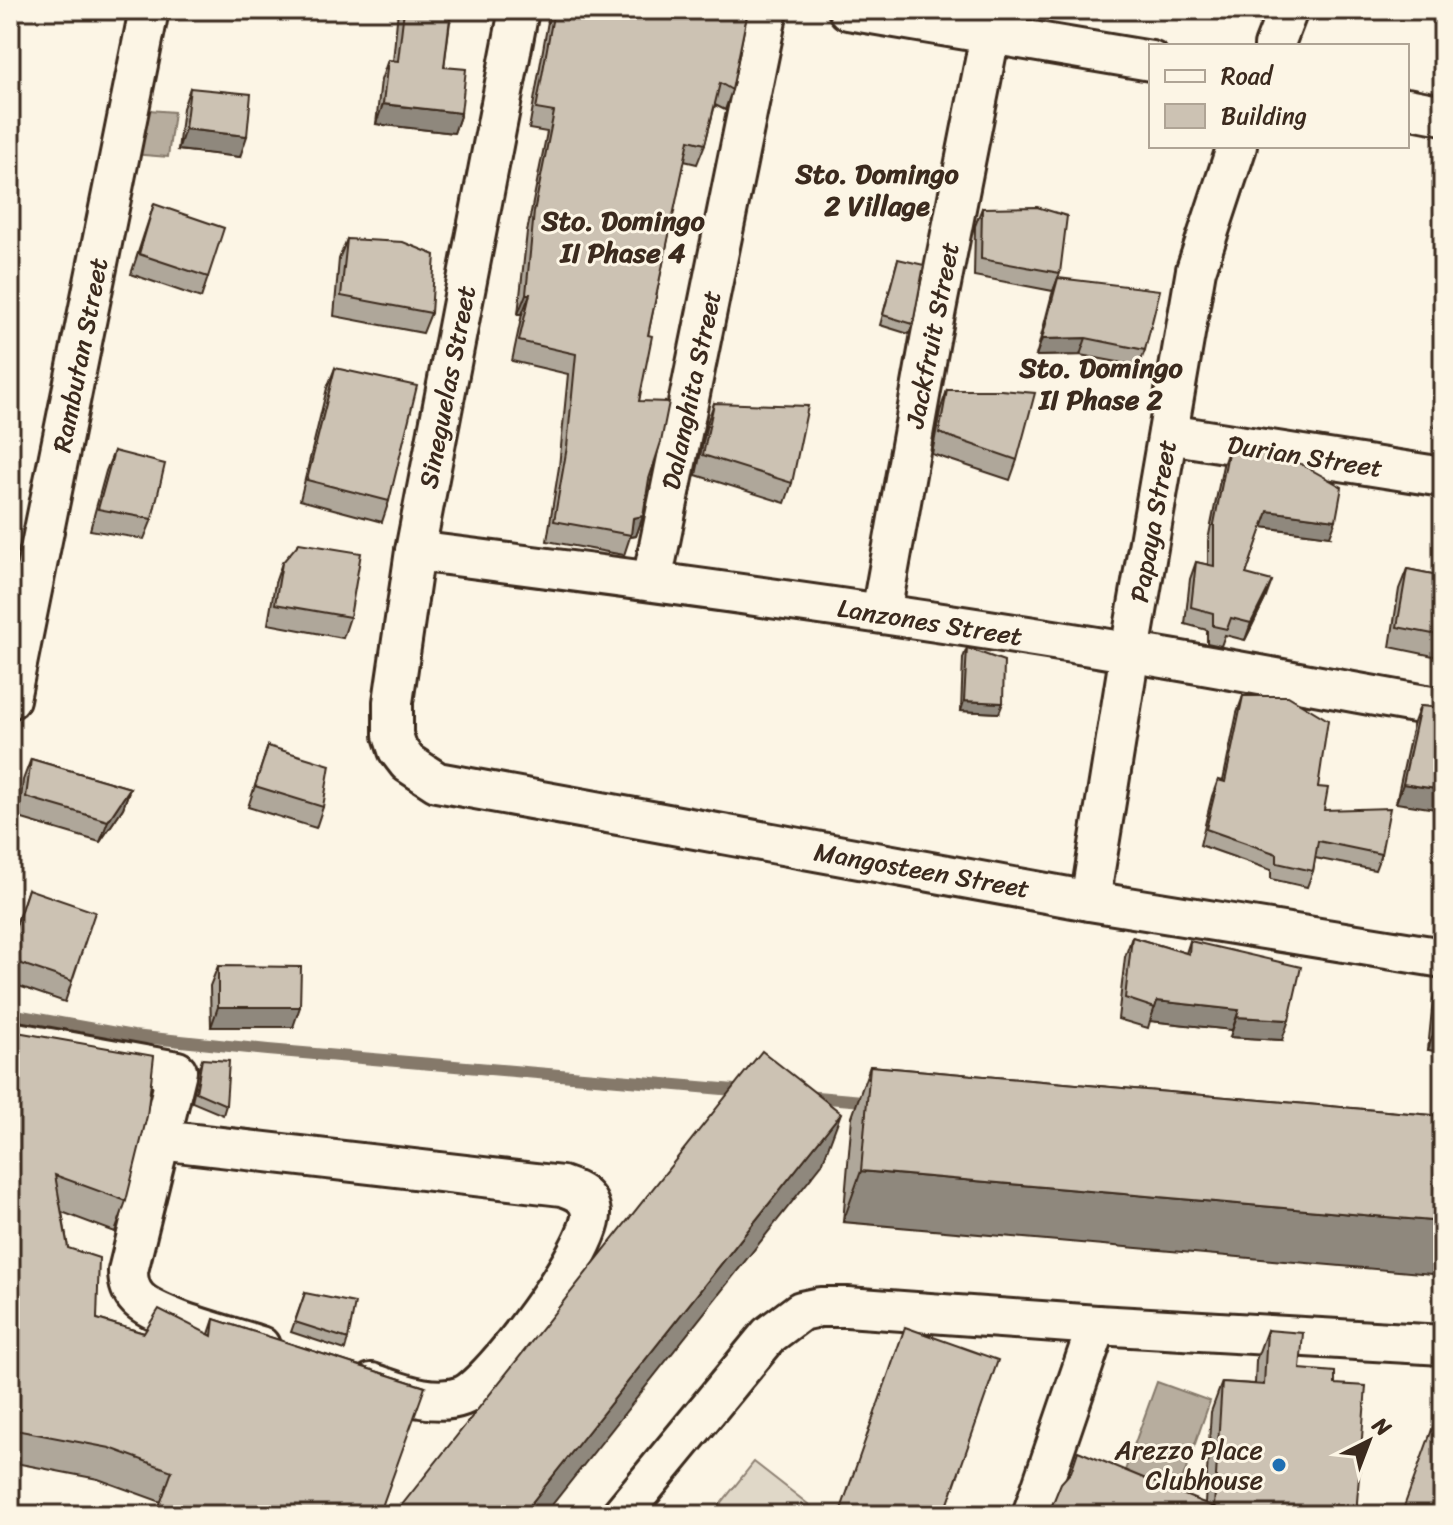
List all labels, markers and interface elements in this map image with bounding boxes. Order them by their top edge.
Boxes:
legend [1149,44,1409,148]
text: Road [1221,55,1275,97]
text: Building [1221,95,1307,137]
district label: Sto. Domingo 2 Village [794,149,960,230]
district label: Sto. Domingo II Phase 4 [540,196,706,277]
street label: Jackfruit Street [891,238,973,433]
street label: Rambutan Street [39,254,121,456]
street label: Sineguelas Street [405,281,489,493]
street label: Dalanghita Street [647,286,735,494]
district label: Sto. Domingo II Phase 2 [1018,343,1184,424]
street label: Durian Street [1224,421,1386,491]
street label: Papaya Street [1116,436,1190,606]
street label: Lanzones Street [834,585,1026,659]
street label: Mangosteen Street [811,828,1033,912]
north arrow [1329,1401,1409,1481]
text: N [1363,1406,1401,1447]
place label: Arezzo Place Clubhouse [1114,1427,1263,1503]
marker: Arezzo Place Clubhouse [1270,1456,1288,1474]

